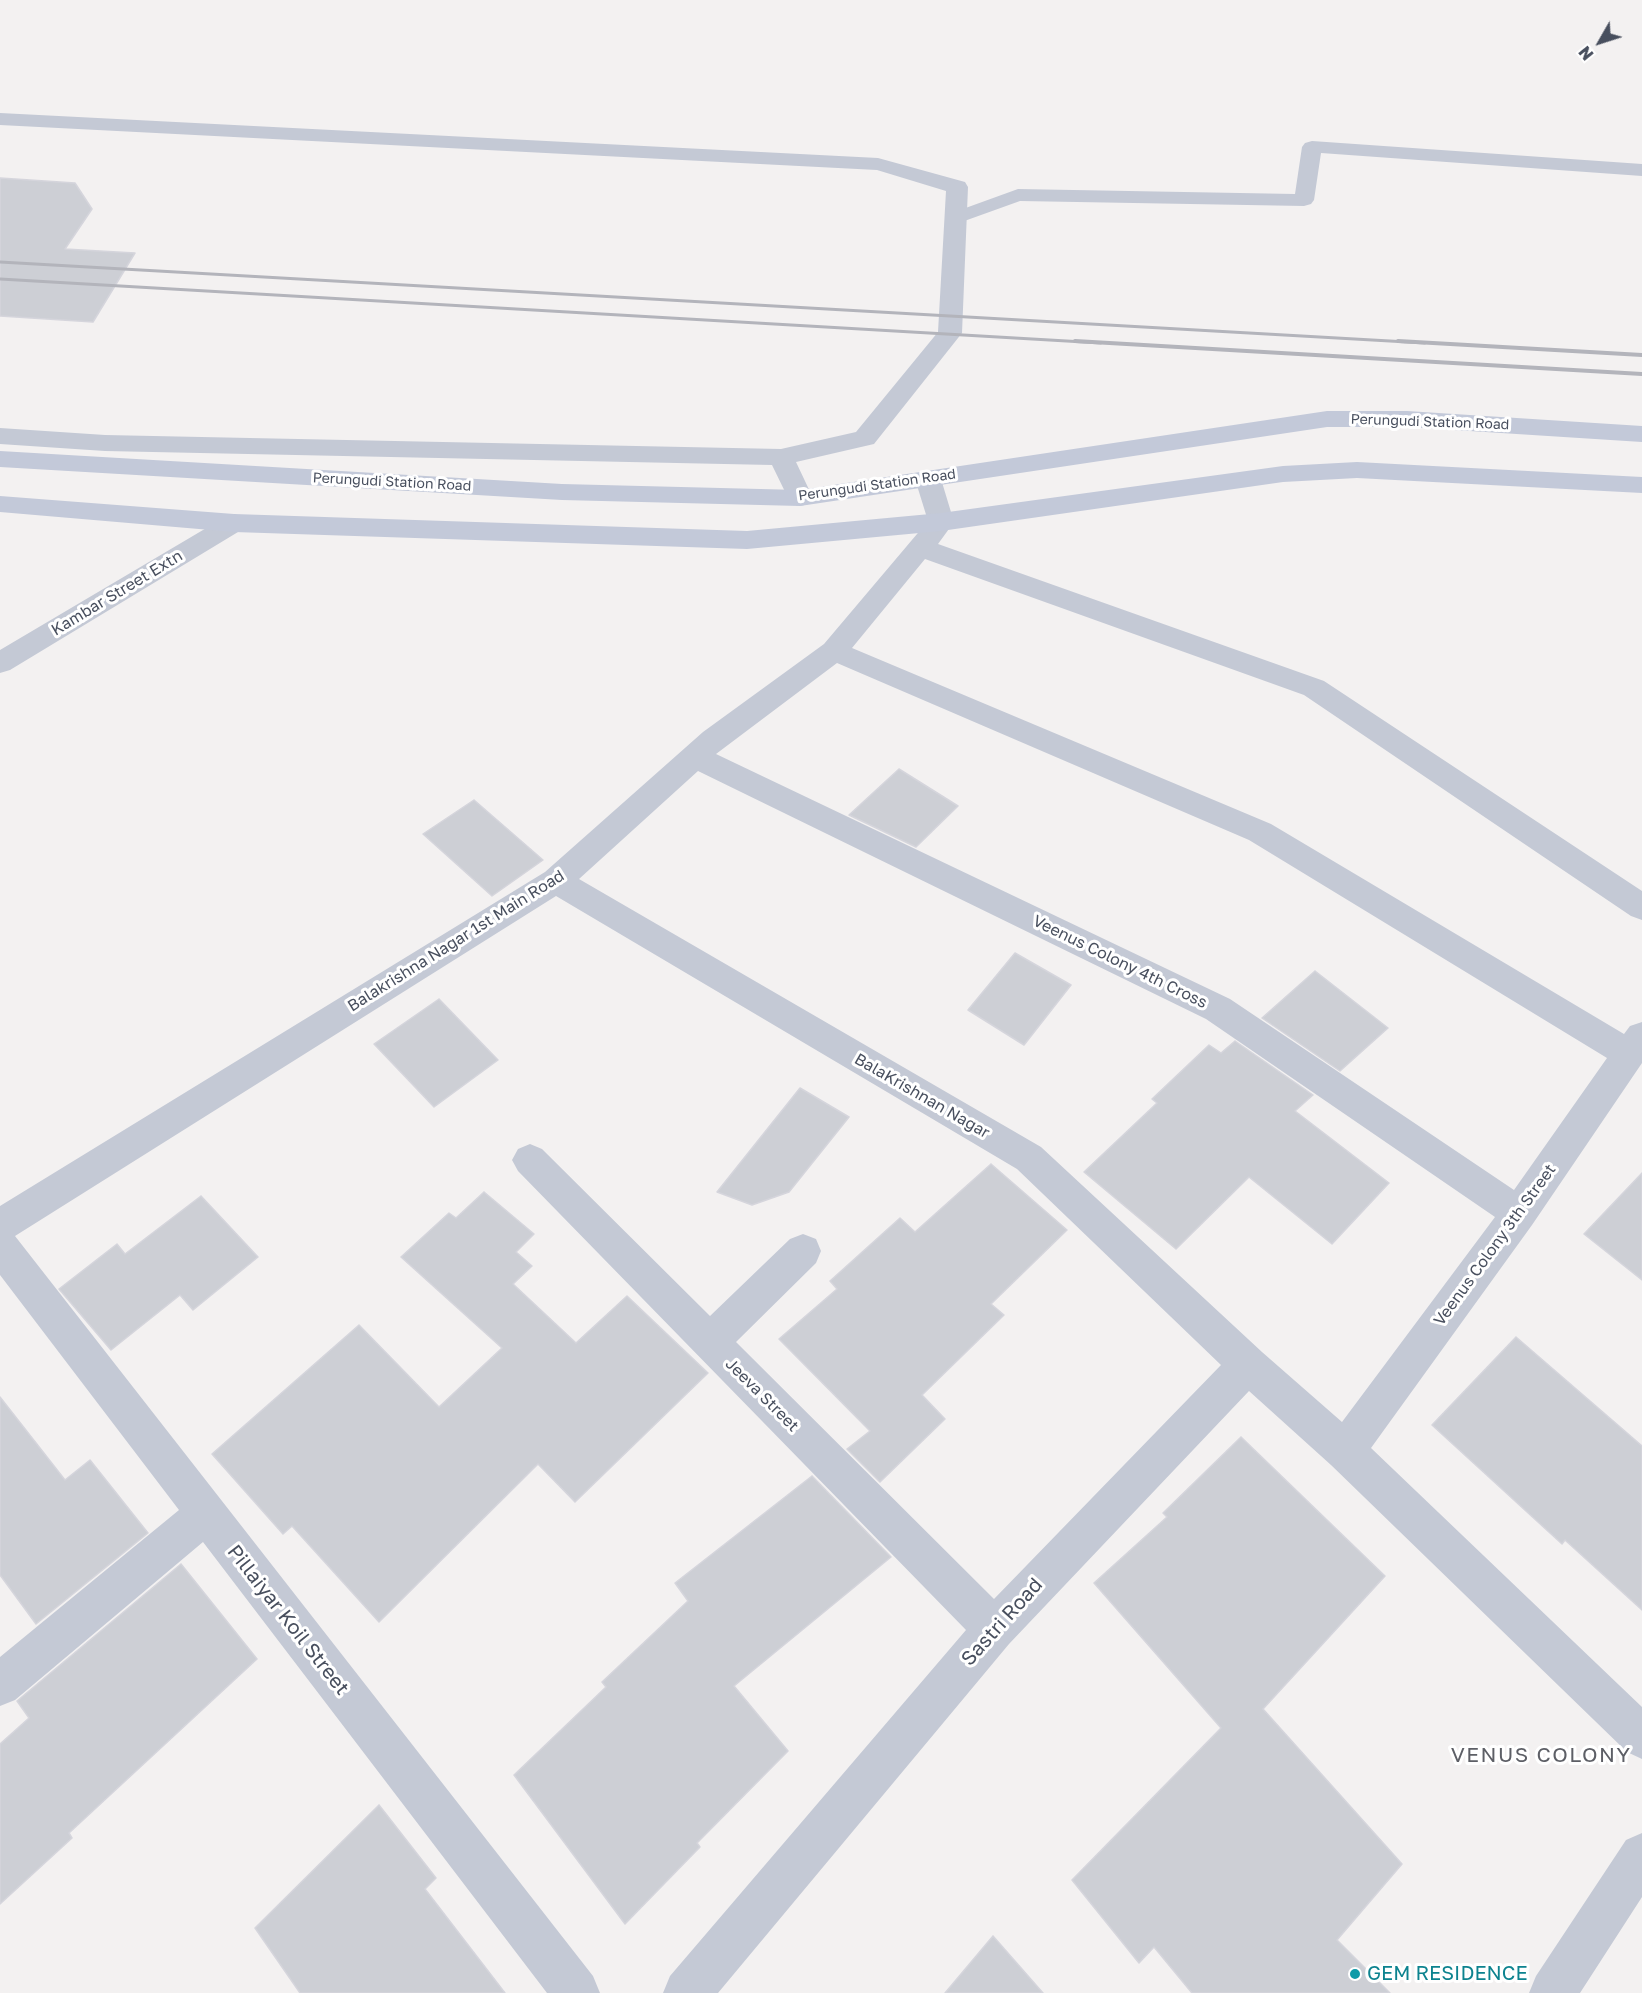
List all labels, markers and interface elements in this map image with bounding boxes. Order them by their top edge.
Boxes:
north arrow [1570,12,1630,72]
text: N [1574,42,1598,64]
street label: Perungudi Station Road [1350,411,1510,433]
street label: Perungudi Station Road [797,466,957,504]
street label: Perungudi Station Road [312,469,472,495]
street label: Kambar Street Extn [48,546,186,640]
street label: Balakrishna Nagar 1st Main Road [344,866,568,1016]
street label: Veenus Colony 4th Cross [1030,911,1210,1013]
street label: BalaKrishnan Nagar [851,1049,993,1143]
street label: Veenus Colony 3th Street [1430,1161,1560,1329]
street label: Jeeva Street [721,1354,803,1436]
street label: Pillaiyar Koil Street [222,1540,354,1700]
street label: Sastri Road [956,1573,1048,1671]
district label: VENUS COLONY [1451,1742,1631,1768]
place label: GEM RESIDENCE [1367,1962,1528,1986]
marker: GEM RESIDENCE [1348,1967,1362,1981]

